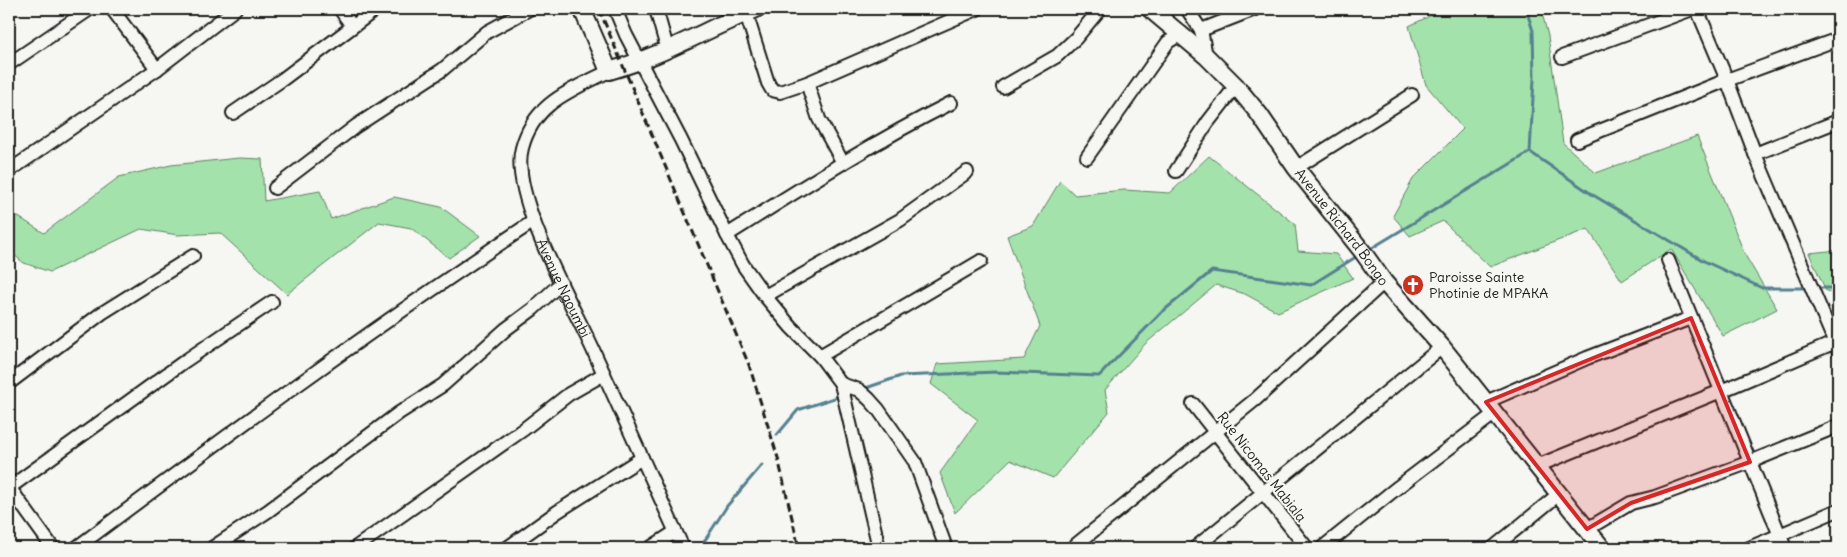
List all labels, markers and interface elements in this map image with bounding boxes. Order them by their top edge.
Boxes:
street label: Avenue Richard Bongo [1291,165,1393,289]
street label: Avenue Ngoumbi [533,236,595,340]
place label: Paroisse Sainte Photinie de MPAKA [1429,268,1548,302]
church icon: Paroisse Sainte Photinie de MPAKA [1401,273,1425,297]
street label: Rue Nicomas Mabiala [1213,408,1311,526]

